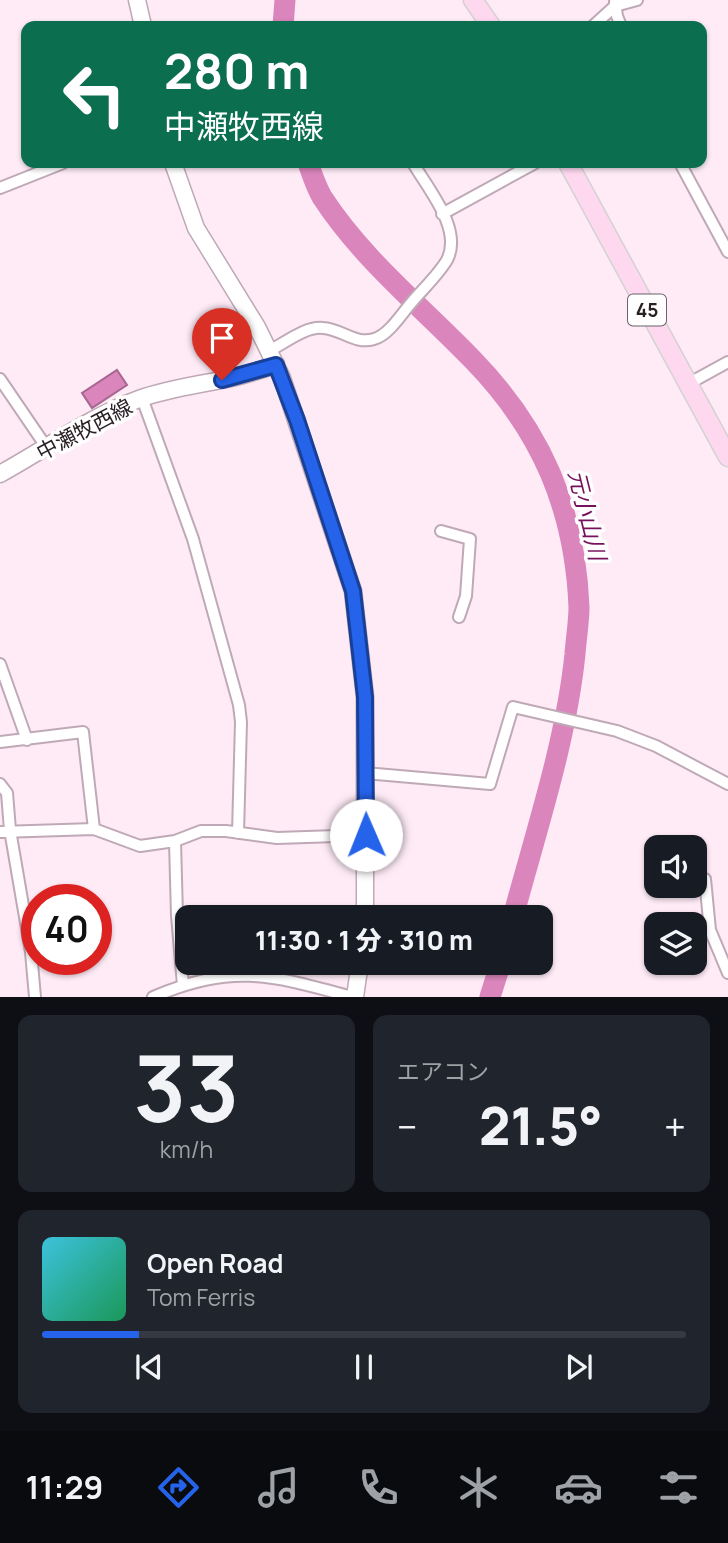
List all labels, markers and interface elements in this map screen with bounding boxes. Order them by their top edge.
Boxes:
text: 280 m [164,37,309,104]
icon: left [49,49,140,140]
text: 中瀬牧西線 [164,104,324,148]
road number: 45 [628,294,666,326]
pin [192,308,252,380]
icon: arrive [203,319,241,357]
street label: 中瀬牧西線 [31,392,137,466]
water label: 元小山川 [561,466,615,566]
position arrow [329,798,403,872]
map controls [644,835,707,975]
button: sound [644,835,707,898]
speed limit sign: 40 [21,884,112,975]
button: layers [644,912,707,975]
text: 11:30 · 1 分 · 310 m [255,922,473,958]
text: 33 [134,1025,239,1149]
text: エアコン [397,1055,489,1087]
text: 21.5° [479,1090,603,1161]
text: − [397,1100,418,1152]
text: + [664,1100,686,1152]
text: km/h [160,1133,213,1165]
text: Open Road [147,1245,283,1281]
text: Tom Ferris [147,1281,255,1313]
icon: previous [130,1348,168,1386]
icon: pause [345,1348,383,1386]
icon: next [560,1348,598,1386]
icon: directions [154,1463,203,1512]
icon: music [254,1463,303,1512]
icon: phone [354,1463,403,1512]
icon: climate [454,1463,503,1512]
icon: car [554,1463,603,1512]
icon: filters [654,1463,703,1512]
text: 11:29 [25,1465,103,1509]

